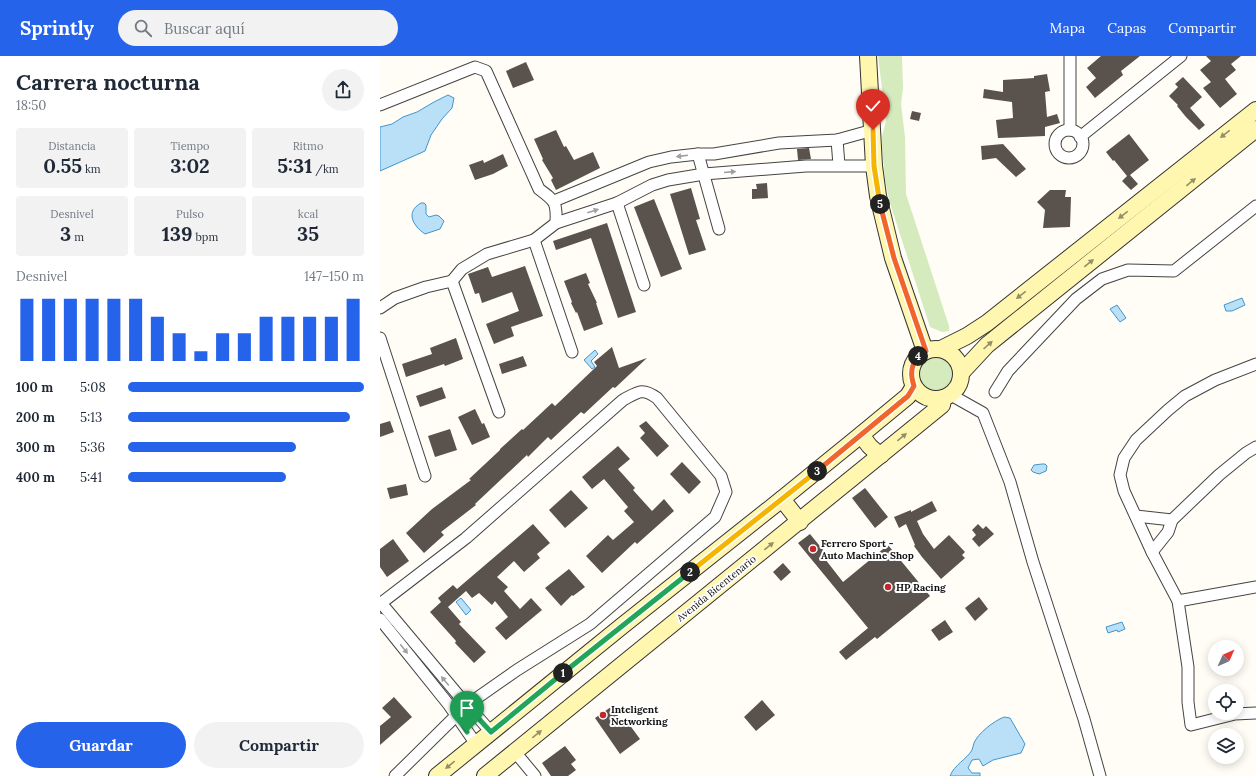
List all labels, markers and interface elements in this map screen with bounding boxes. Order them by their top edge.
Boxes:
search box [118,10,398,46]
text: Sprintly [20,16,94,40]
icon: search [132,17,154,39]
text: Buscar aquí [164,19,245,38]
text: Mapa [1050,19,1085,37]
text: Capas [1107,19,1146,37]
text: Compartir [1168,19,1236,37]
text: Carrera nocturna [16,68,200,96]
button: share [322,69,364,111]
pin [856,89,890,130]
icon: check [862,95,884,117]
text: 18:50 [16,97,46,114]
one-way arrow [1220,130,1231,138]
text: Distancia [48,139,96,153]
text: Tiempo [171,139,209,153]
text: Ritmo [293,139,323,153]
one-way arrow [676,152,688,159]
text: 0.55 [43,153,82,178]
text: 3:02 [170,153,210,178]
text: 5:31 [277,153,312,178]
text: km [82,162,101,176]
text: /km [312,162,339,176]
one-way arrow [724,169,736,176]
one-way arrow [1185,177,1196,186]
pin: 5 [870,194,890,214]
text: 5 [877,197,883,211]
text: Desnivel [50,207,94,221]
text: Pulso [176,207,204,221]
text: kcal [298,207,318,221]
one-way arrow [587,208,599,214]
one-way arrow [1118,210,1129,219]
text: 3 [60,221,71,246]
text: 139 [162,221,193,246]
text: 35 [297,221,319,246]
text: m [71,230,84,244]
text: bpm [193,230,218,244]
one-way arrow [1084,259,1095,267]
text: Desnivel [16,268,67,285]
text: 147–150 m [304,268,364,285]
one-way arrow [1016,291,1027,300]
one-way arrow [983,340,993,349]
pin: 4 [908,346,928,366]
text: 4 [915,349,921,363]
text: 100 m [16,379,53,396]
text: 5:08 [80,379,106,396]
text: 200 m [16,409,55,426]
text: 5:13 [80,409,102,426]
one-way arrow [897,432,908,441]
text: 300 m [16,439,55,456]
text: 5:36 [80,439,105,456]
pin: 3 [807,461,827,481]
text: 3 [814,464,820,478]
text: 400 m [16,469,55,486]
text: 5:41 [80,469,102,486]
place label: Ferrero Sport - Auto Machine Shop [821,537,914,562]
one-way arrow [764,541,775,550]
marker: Ferrero Sport - Auto Machine Shop [808,544,818,554]
street label: Avenida Bicentenario [673,552,759,625]
pin: 2 [680,562,700,582]
text: 2 [687,565,693,579]
place label: HP Racing [896,581,946,594]
marker: HP Racing [883,582,893,592]
north arrow [1208,640,1244,676]
map controls [1208,640,1244,764]
one-way arrow [400,644,409,655]
pin: 1 [553,663,573,683]
text: 1 [561,666,565,680]
one-way arrow [441,675,450,686]
button: locate [1208,684,1244,720]
pin [450,691,484,732]
icon: arrive [456,697,478,719]
place label: Inteligent Networking [611,703,668,728]
marker: Inteligent Networking [598,710,608,720]
button: Guardar [16,722,186,768]
button: Compartir [194,722,364,768]
button: layers [1208,728,1244,764]
one-way arrow [532,729,542,738]
one-way arrow [445,760,456,769]

